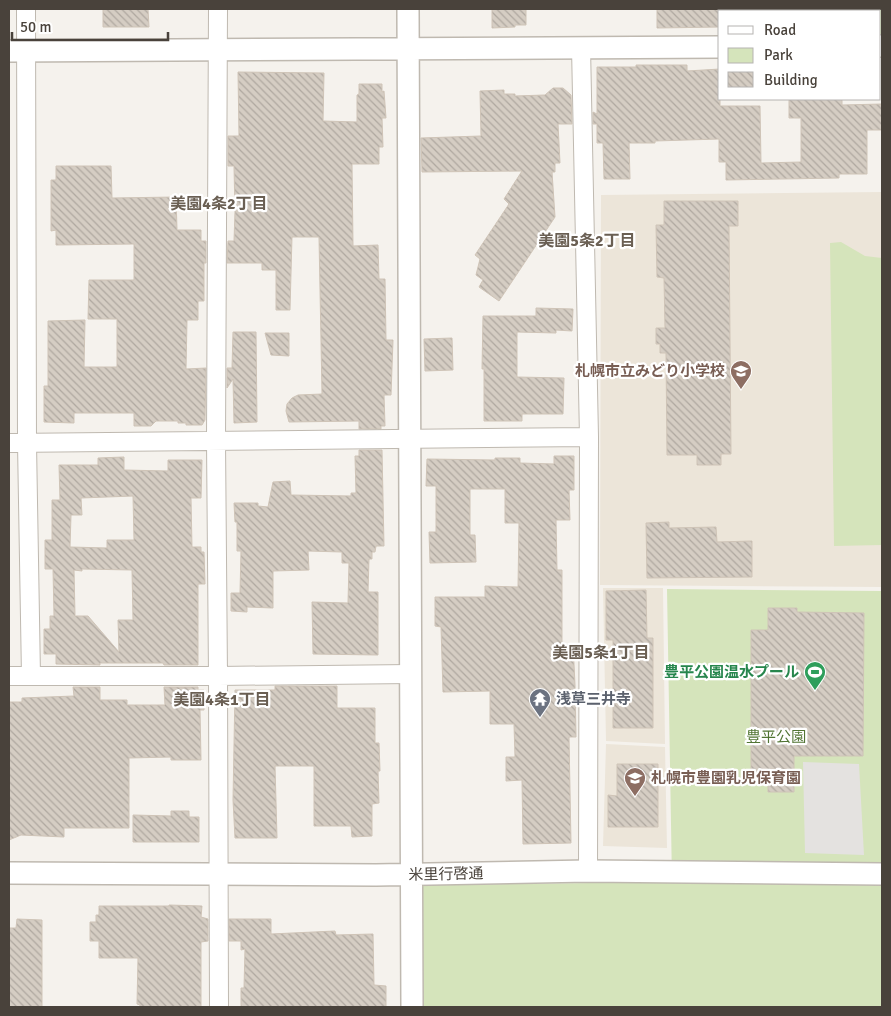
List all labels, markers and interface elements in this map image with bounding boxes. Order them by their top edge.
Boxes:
scale bar [12,10,169,42]
legend [718,10,881,100]
text: 50 m [20,18,51,36]
text: Road [764,21,796,39]
text: Park [764,46,793,64]
text: Building [764,71,818,89]
district label: 美園4条2丁目 [170,194,268,214]
district label: 美園5条2丁目 [538,231,636,251]
school or university icon: 札幌市立みどり小学校 [729,359,753,390]
place label: 札幌市立みどり小学校 [575,362,725,380]
district label: 美園5条1丁目 [552,643,650,663]
sports icon: 豊平公園温水プール [803,660,827,691]
place label: 豊平公園温水プール [664,663,799,681]
temple icon: 浅草三井寺 [528,687,552,718]
district label: 美園4条1丁目 [173,690,271,710]
place label: 浅草三井寺 [556,690,631,708]
park label: 豊平公園 [746,728,806,746]
school or university icon: 札幌市豊園乳児保育園 [623,766,647,797]
place label: 札幌市豊園乳児保育園 [651,769,801,787]
street label: 米里行啓通 [408,864,484,884]

